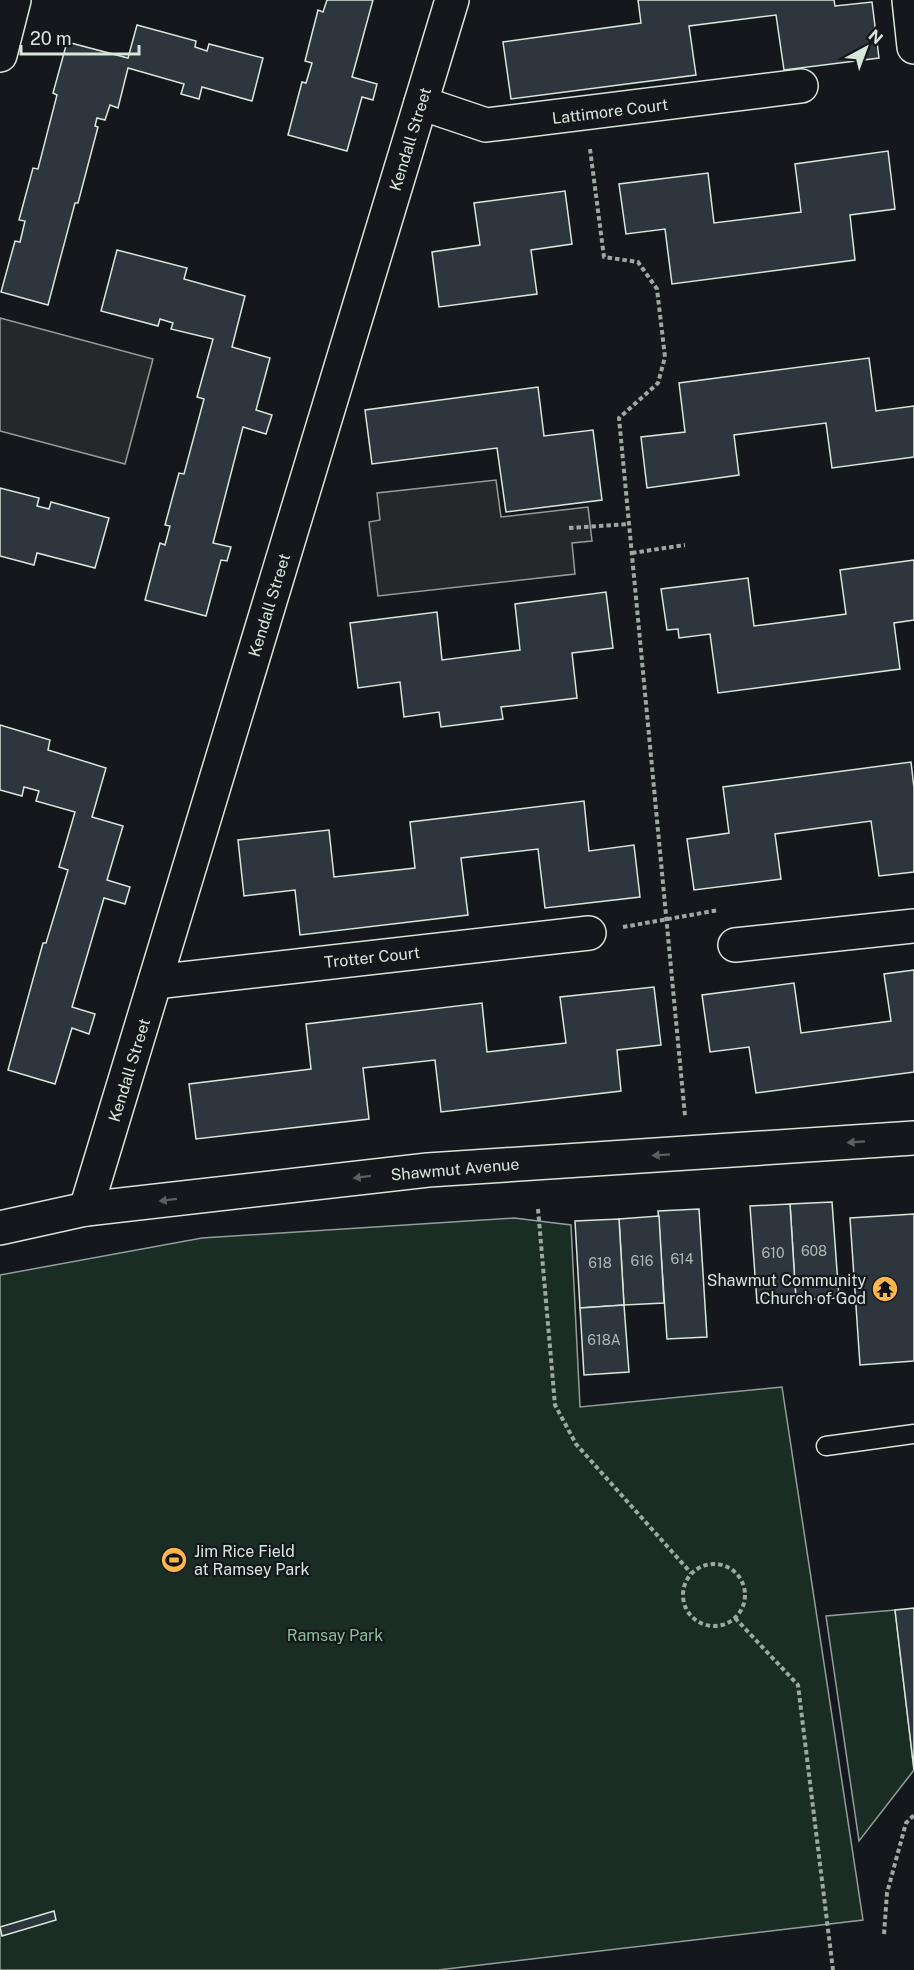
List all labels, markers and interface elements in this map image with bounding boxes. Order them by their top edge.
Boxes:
scale bar [21,18,140,56]
north arrow [836,18,896,78]
text: N [865,26,886,48]
text: 20 m [30,28,72,49]
street label: Kendall Street [386,85,435,193]
street label: Lattimore Court [551,95,669,128]
street label: Kendall Street [245,551,294,659]
street label: Trotter Court [323,943,421,972]
street label: Kendall Street [105,1016,154,1124]
one-way arrow [846,1137,865,1147]
one-way arrow [652,1151,671,1160]
street label: Shawmut Avenue [390,1154,520,1185]
one-way arrow [352,1173,371,1182]
one-way arrow [159,1195,178,1204]
house number: 608 [801,1243,827,1259]
house number: 610 [762,1245,784,1261]
house number: 614 [670,1251,694,1267]
house number: 616 [630,1253,654,1269]
house number: 618 [588,1255,612,1271]
place label: Shawmut Community Church of God [707,1271,866,1308]
temple icon: Shawmut Community Church of God [870,1274,900,1304]
house number: 618A [587,1332,621,1348]
place label: Jim Rice Field at Ramsey Park [194,1542,309,1579]
sports icon: Jim Rice Field at Ramsey Park [159,1545,189,1575]
park label: Ramsay Park [287,1626,383,1645]

